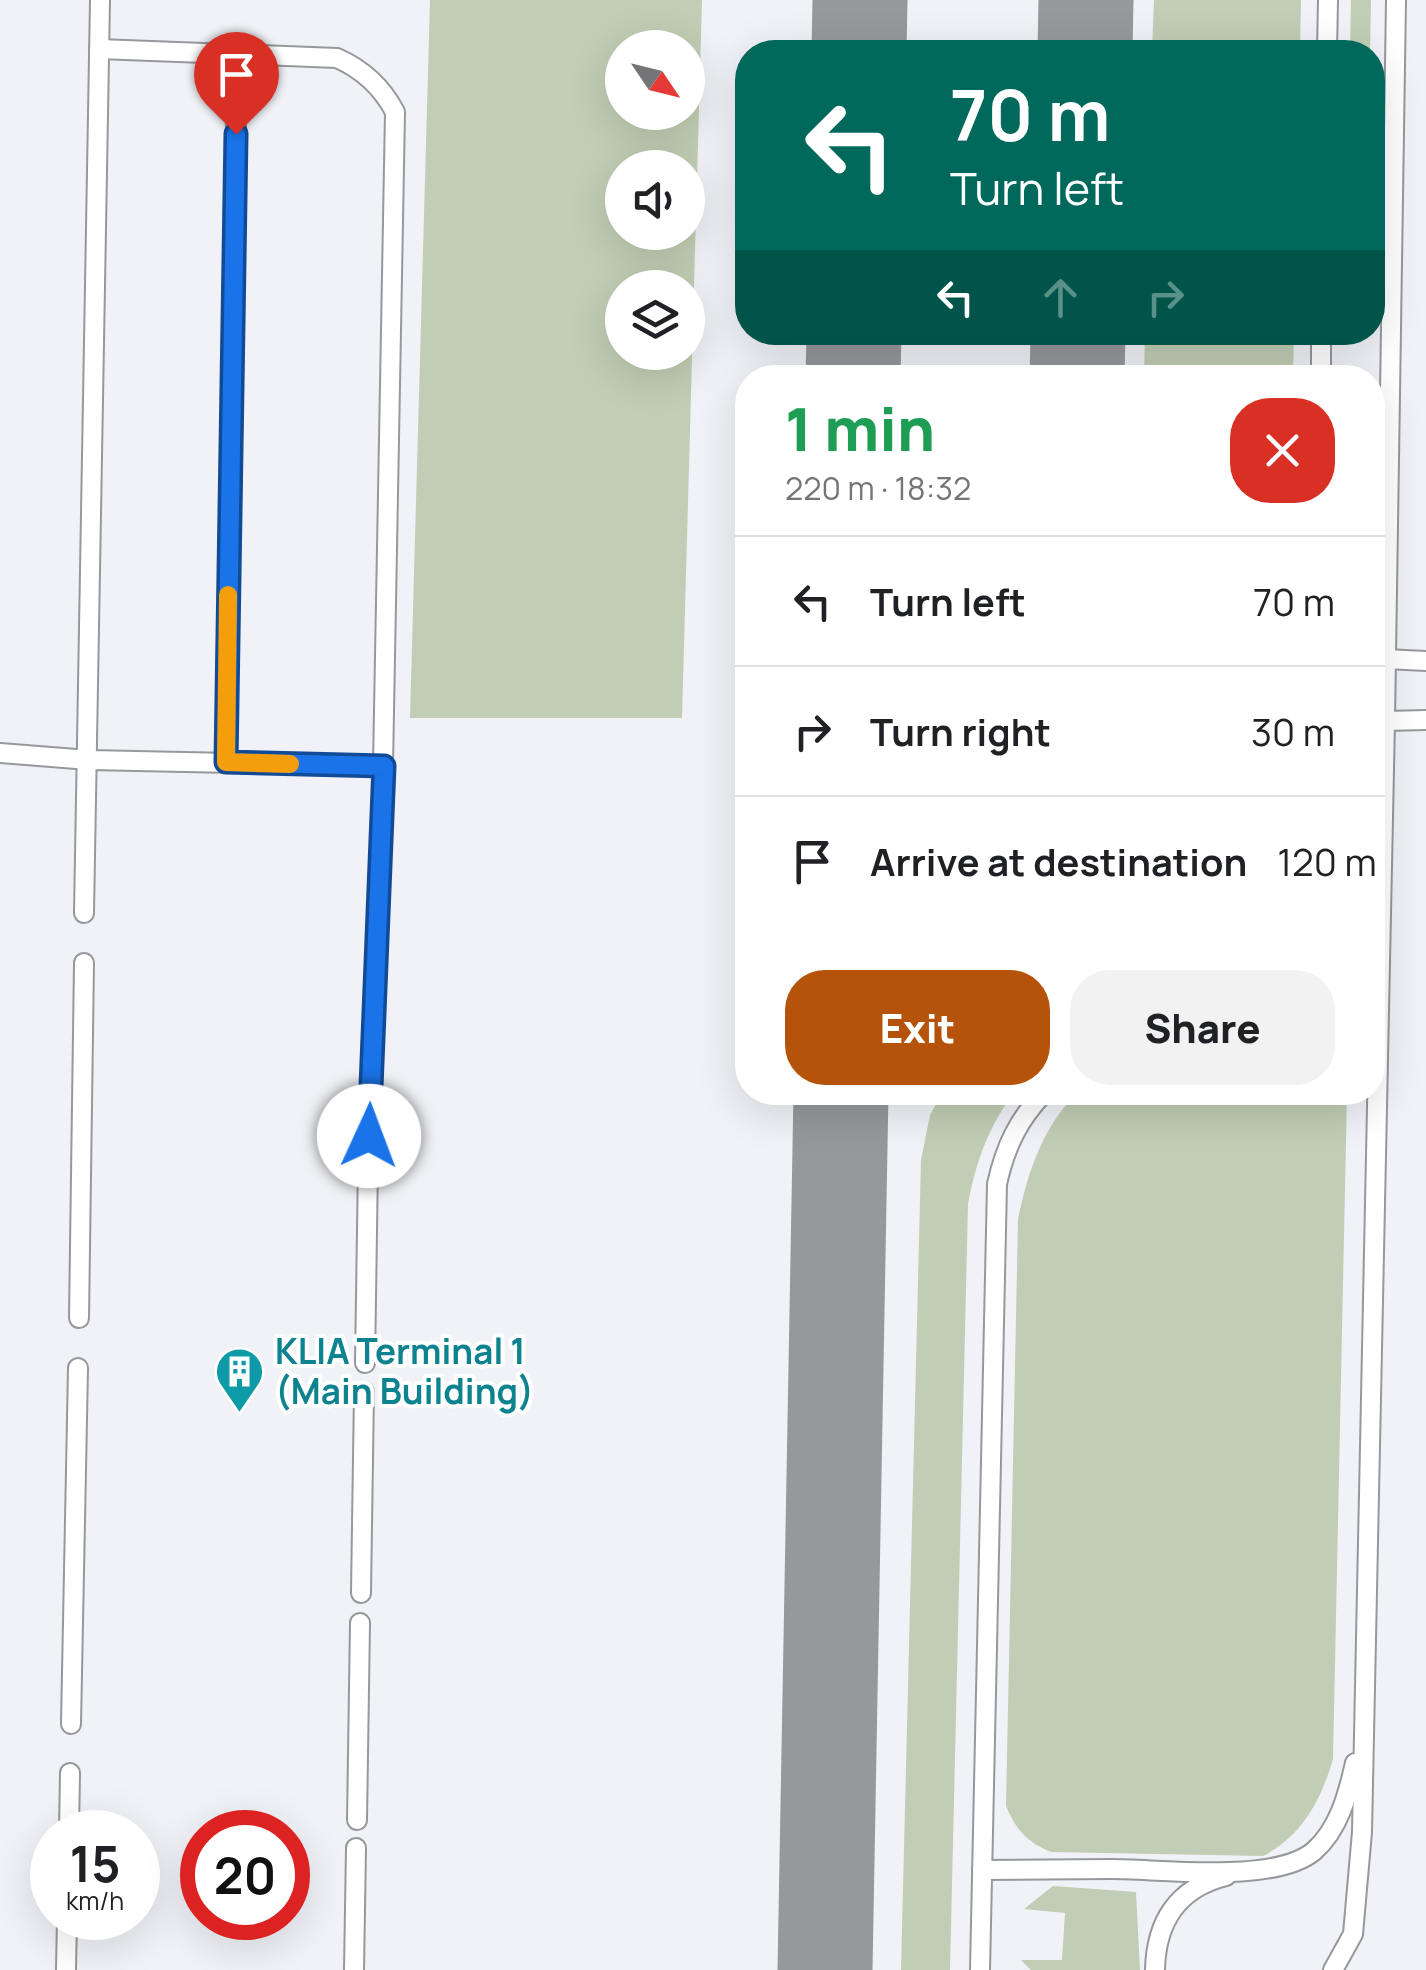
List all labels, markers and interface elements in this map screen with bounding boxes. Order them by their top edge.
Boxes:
north arrow [605,30,705,130]
map controls [605,30,705,370]
pin [194,32,279,135]
icon: arrive [209,47,264,102]
text: 70 m [950,66,1110,162]
icon: left [785,80,915,210]
button: sound [605,150,705,250]
text: Turn left [950,157,1124,219]
button: layers [605,270,705,370]
icon: left [928,270,983,325]
icon: ahead [1033,270,1088,325]
icon: right [1138,270,1193,325]
text: 1 min [785,387,935,469]
button: close [1230,398,1335,503]
text: 220 m · 18:32 [785,466,971,510]
icon: left [785,574,840,629]
text: Turn left [870,575,1026,627]
text: 70 m [1253,575,1335,627]
icon: right [785,704,840,759]
text: Turn right [870,705,1051,757]
text: 30 m [1251,705,1335,757]
icon: arrive [785,834,840,889]
text: Arrive at destination [870,835,1247,887]
text: 120 m [1277,835,1377,887]
button: Exit [785,970,1050,1085]
button: Share [1070,970,1335,1085]
position arrow [317,1084,421,1188]
place label: KLIA Terminal 1 (Main Building) [275,1327,534,1415]
building icon: KLIA Terminal 1 (Main Building) [214,1346,266,1414]
speed limit sign: 20 [180,1810,310,1940]
text: 15 [69,1829,121,1897]
text: km/h [66,1883,124,1918]

